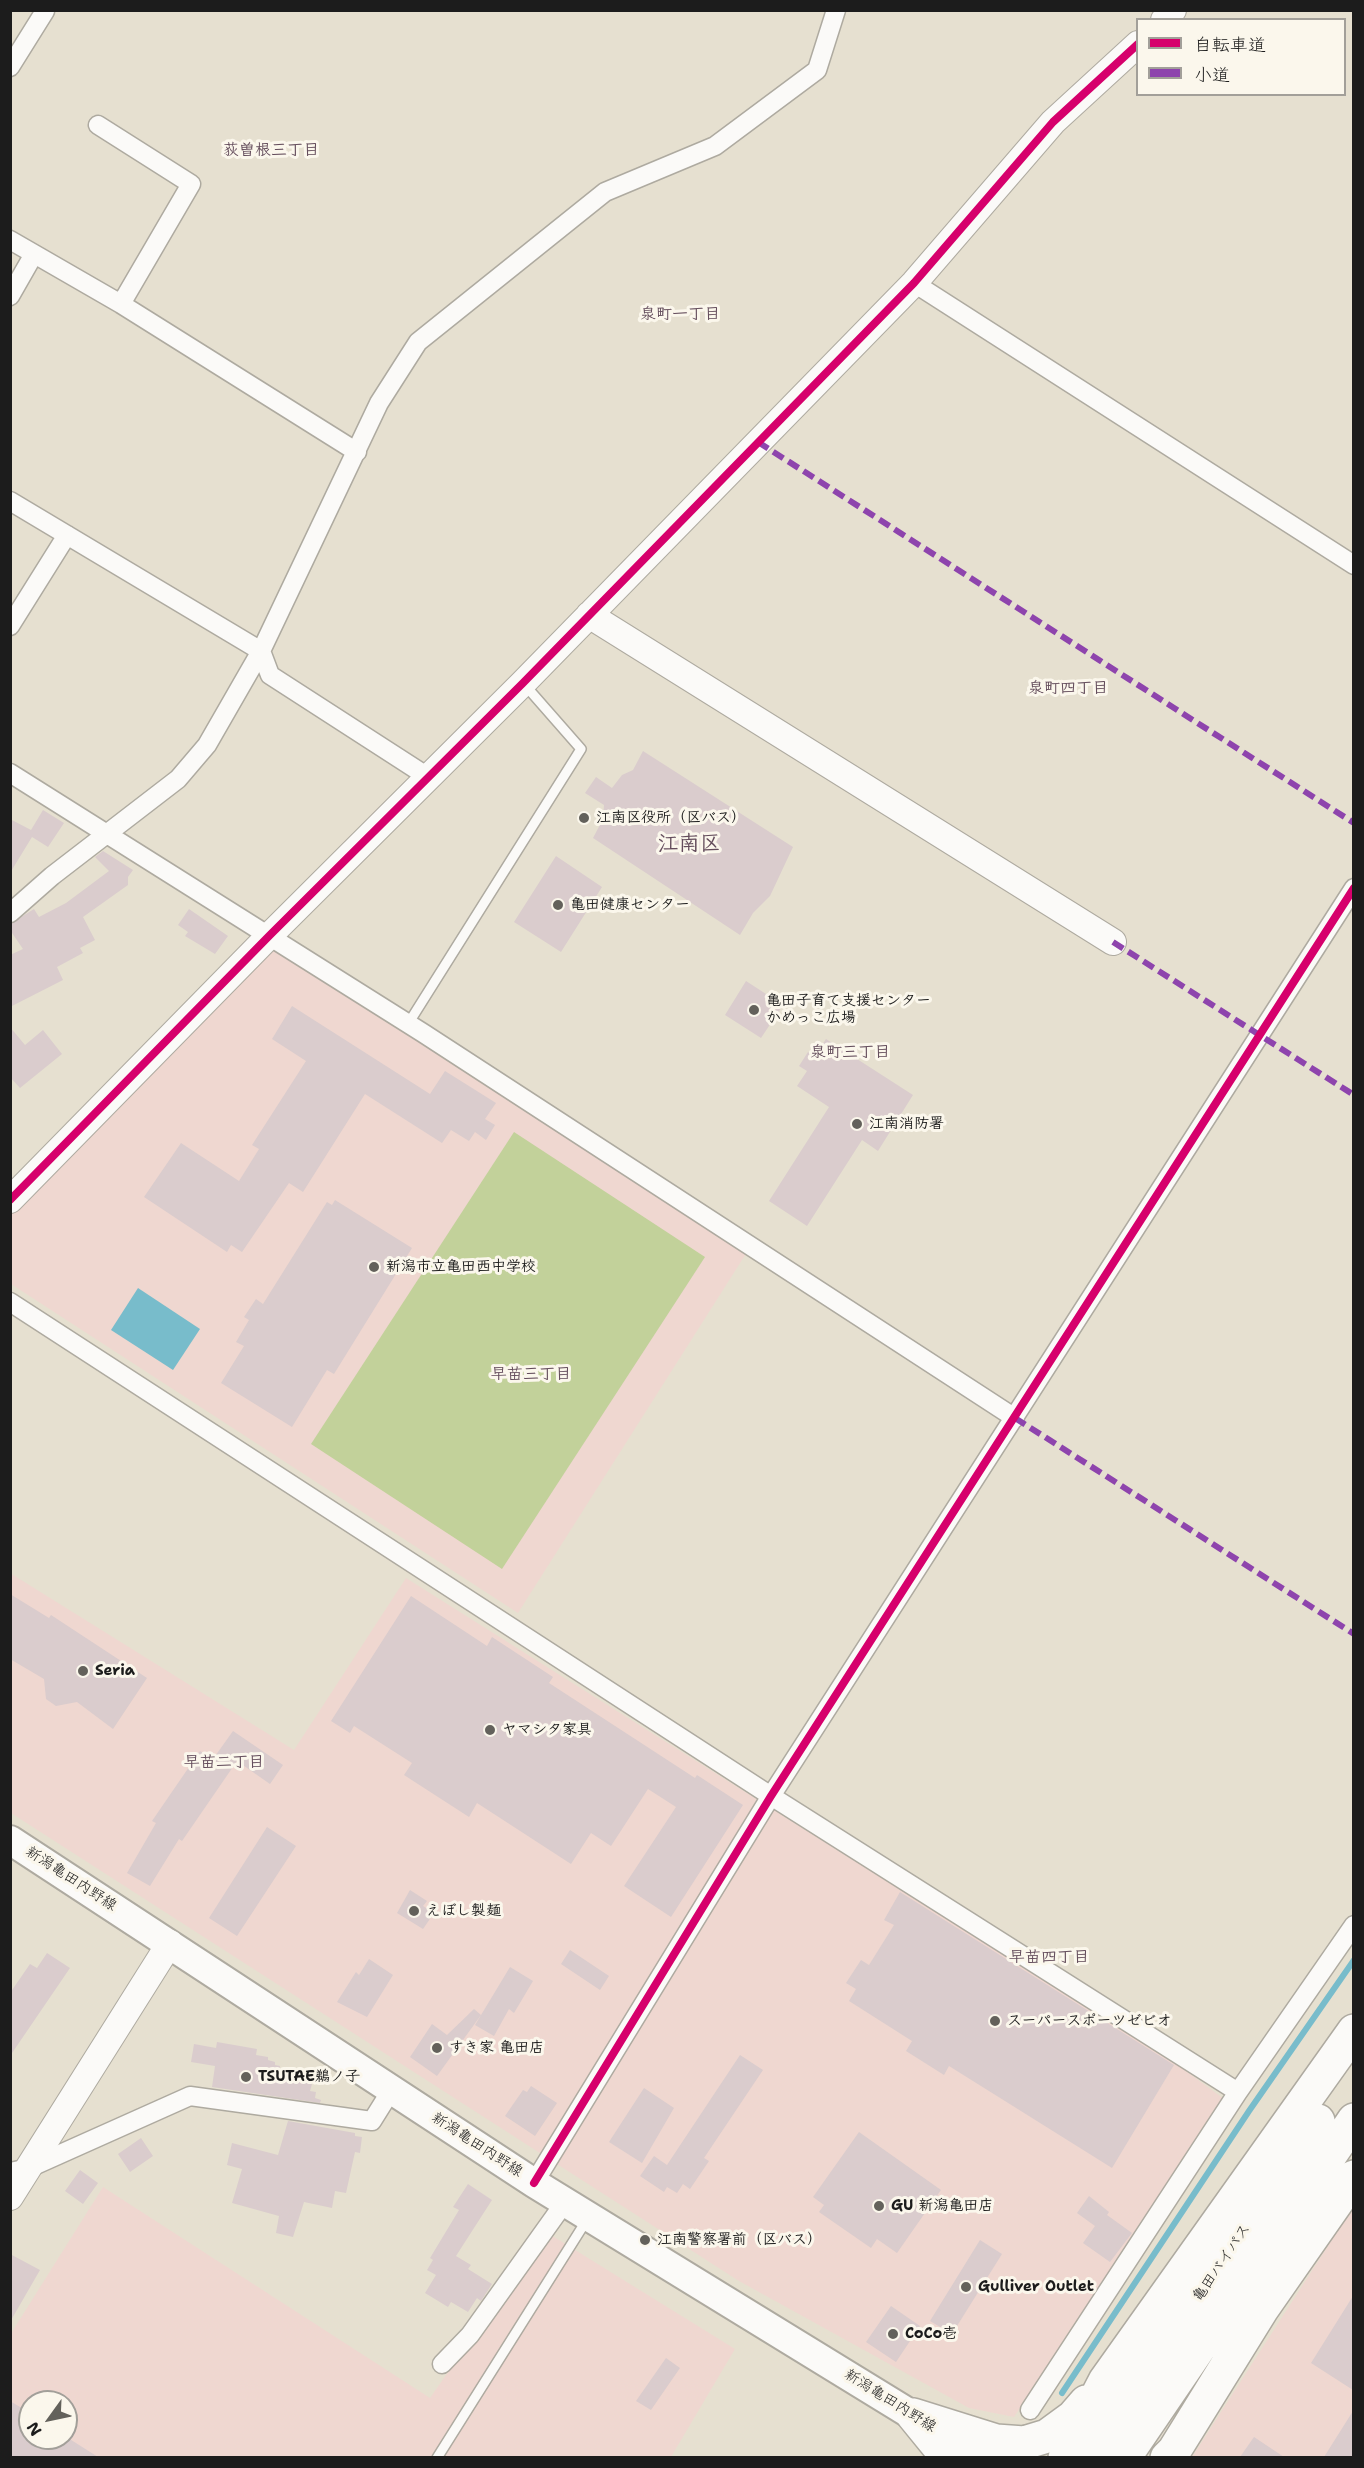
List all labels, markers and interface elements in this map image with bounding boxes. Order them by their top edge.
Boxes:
legend [1136,18,1346,96]
text: 自転車道 [1194,33,1266,57]
text: 小道 [1194,63,1230,87]
district label: 荻曽根三丁目 [223,141,319,161]
district label: 泉町一丁目 [640,305,720,325]
district label: 泉町四丁目 [1028,679,1108,699]
place label: 江南区役所（区バス） [596,809,746,827]
marker: 江南区役所（区バス） [577,811,591,825]
district label: 江南区 [658,832,720,858]
place label: 亀田健康センター [570,896,690,914]
marker: 亀田健康センター [551,898,565,912]
place label: 亀田子育て支援センター かめっこ広場 [766,992,931,1027]
marker: 亀田子育て支援センター かめっこ広場 [747,1003,761,1017]
district label: 泉町三丁目 [810,1043,890,1063]
place label: 江南消防署 [869,1115,944,1133]
marker: 江南消防署 [850,1117,864,1131]
place label: 新潟市立亀田西中学校 [386,1258,536,1276]
marker: 新潟市立亀田西中学校 [367,1260,381,1274]
district label: 早苗三丁目 [491,1365,571,1385]
place label: Seria [95,1662,135,1680]
marker: Seria [76,1664,90,1678]
place label: ヤマシタ家具 [502,1721,592,1739]
marker: ヤマシタ家具 [483,1723,497,1737]
district label: 早苗二丁目 [184,1753,264,1773]
street label: 新潟亀田内野線 [22,1843,120,1915]
place label: えぼし製麺 [426,1902,501,1920]
marker: えぼし製麺 [407,1904,421,1918]
district label: 早苗四丁目 [1009,1948,1089,1968]
place label: スーパースポーツゼビオ [1007,2012,1171,2030]
marker: スーパースポーツゼビオ [988,2014,1002,2028]
place label: すき家 亀田店 [449,2039,544,2057]
marker: すき家 亀田店 [430,2041,444,2055]
place label: TSUTAE鵜ノ子 [258,2068,360,2086]
marker: TSUTAE鵜ノ子 [239,2070,253,2084]
street label: 新潟亀田内野線 [428,2109,526,2181]
place label: GU 新潟亀田店 [891,2197,993,2215]
marker: GU 新潟亀田店 [872,2199,886,2213]
street label: 亀田バイパス [1189,2221,1255,2305]
place label: 江南警察署前（区バス） [657,2231,822,2249]
marker: 江南警察署前（区バス） [638,2233,652,2247]
place label: Gulliver Outlet [978,2278,1094,2296]
marker: Gulliver Outlet [959,2280,973,2294]
place label: CoCo壱 [905,2325,957,2343]
marker: CoCo壱 [886,2327,900,2341]
street label: 新潟亀田内野線 [841,2366,939,2436]
north arrow [18,2390,78,2450]
text: N [22,2418,46,2440]

